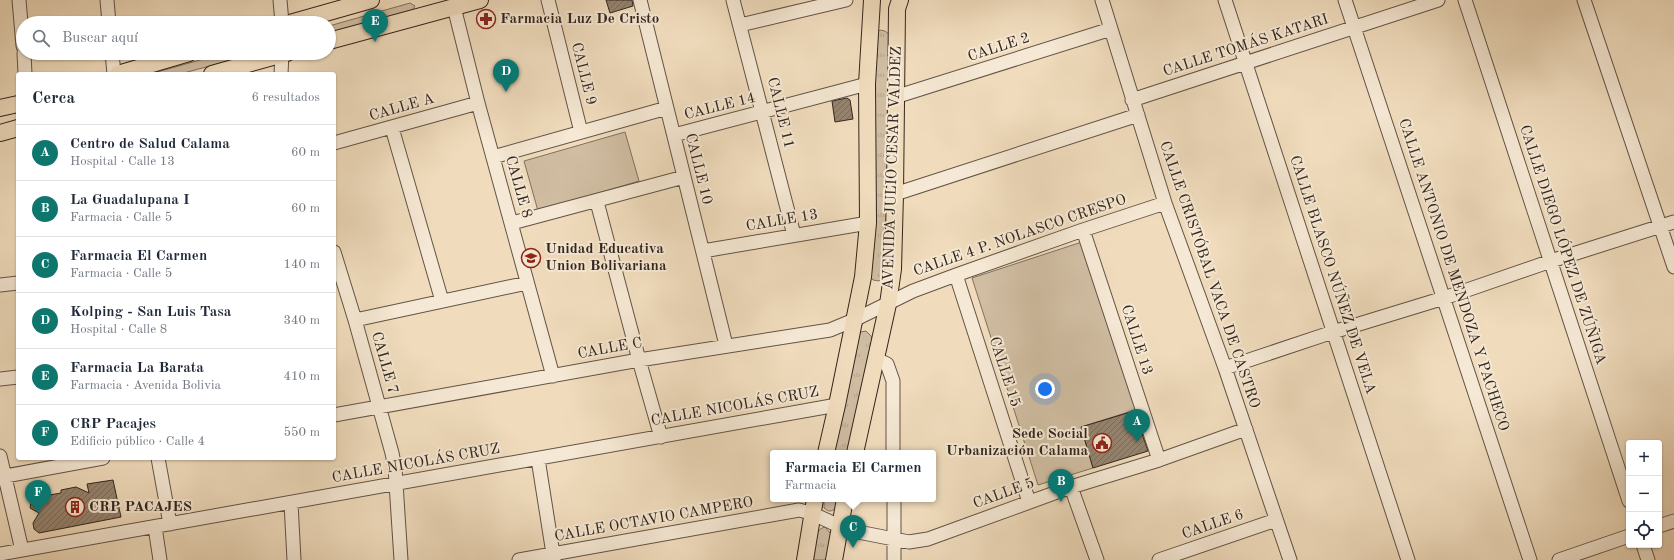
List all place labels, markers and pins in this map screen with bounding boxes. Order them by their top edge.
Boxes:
pharmacy icon: Farmacia Luz De Cristo [475,8,497,30]
pin: E [362,9,388,42]
place label: Farmacia Luz De Cristo [500,12,659,27]
pin: D [493,59,519,92]
place label: Unidad Educativa Union Bolivariana [545,242,667,274]
school or university icon: Unidad Educativa Union Bolivariana [520,247,542,269]
pin: A [1124,409,1150,442]
place label: Sede Social Urbanización Calama [946,427,1088,459]
public building icon: Sede Social Urbanización Calama [1091,432,1113,454]
pin: B [1048,469,1074,502]
pin: F [25,480,51,513]
building icon: CRP PACAJES [64,496,86,518]
place label: CRP PACAJES [89,500,192,515]
pin: C [840,515,866,548]

